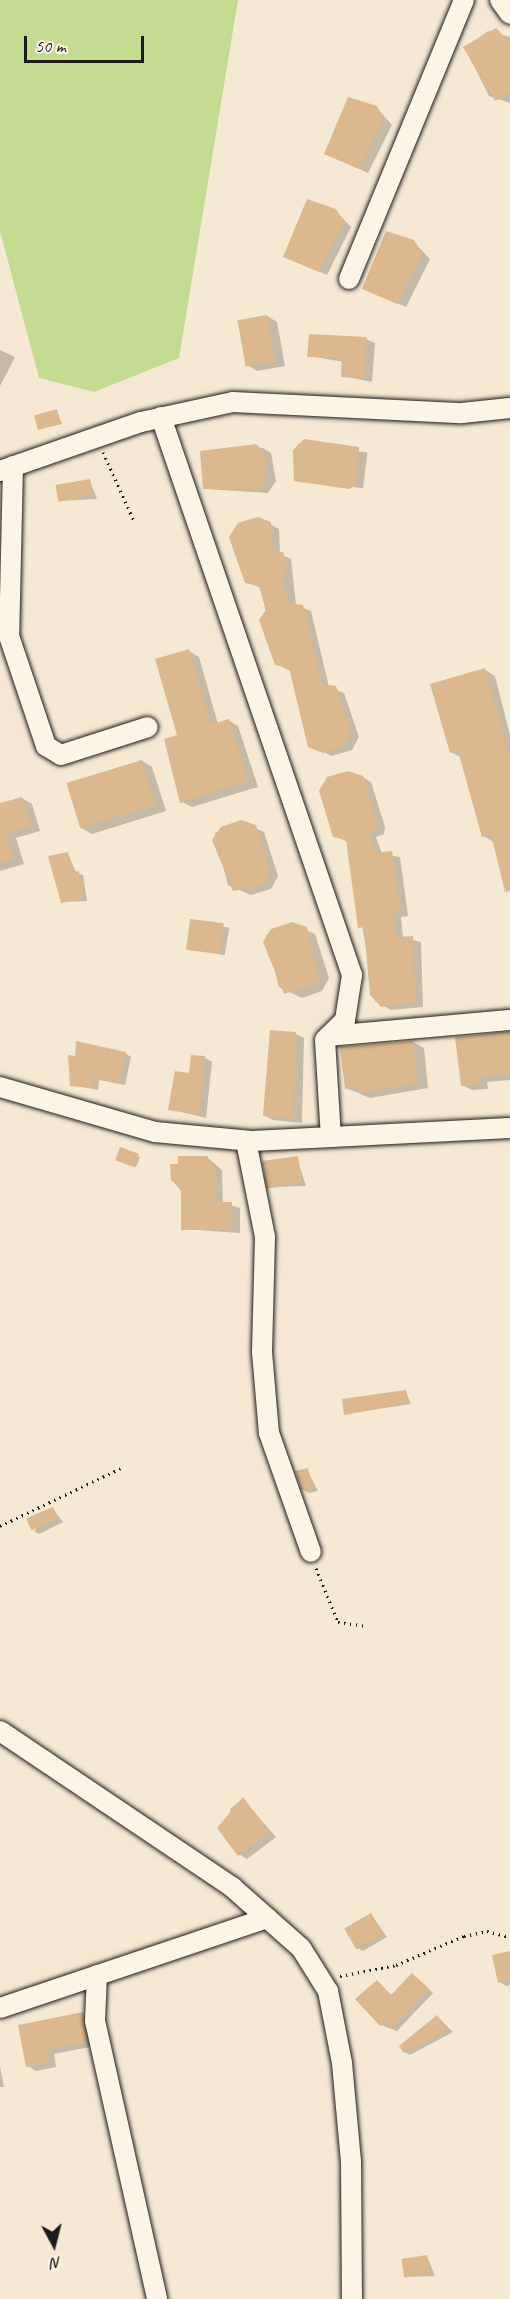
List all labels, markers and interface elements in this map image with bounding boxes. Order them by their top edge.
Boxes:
scale bar [27,24,147,62]
text: 50 m [35,35,66,57]
north arrow [24,2215,84,2275]
text: N [50,2252,62,2273]

